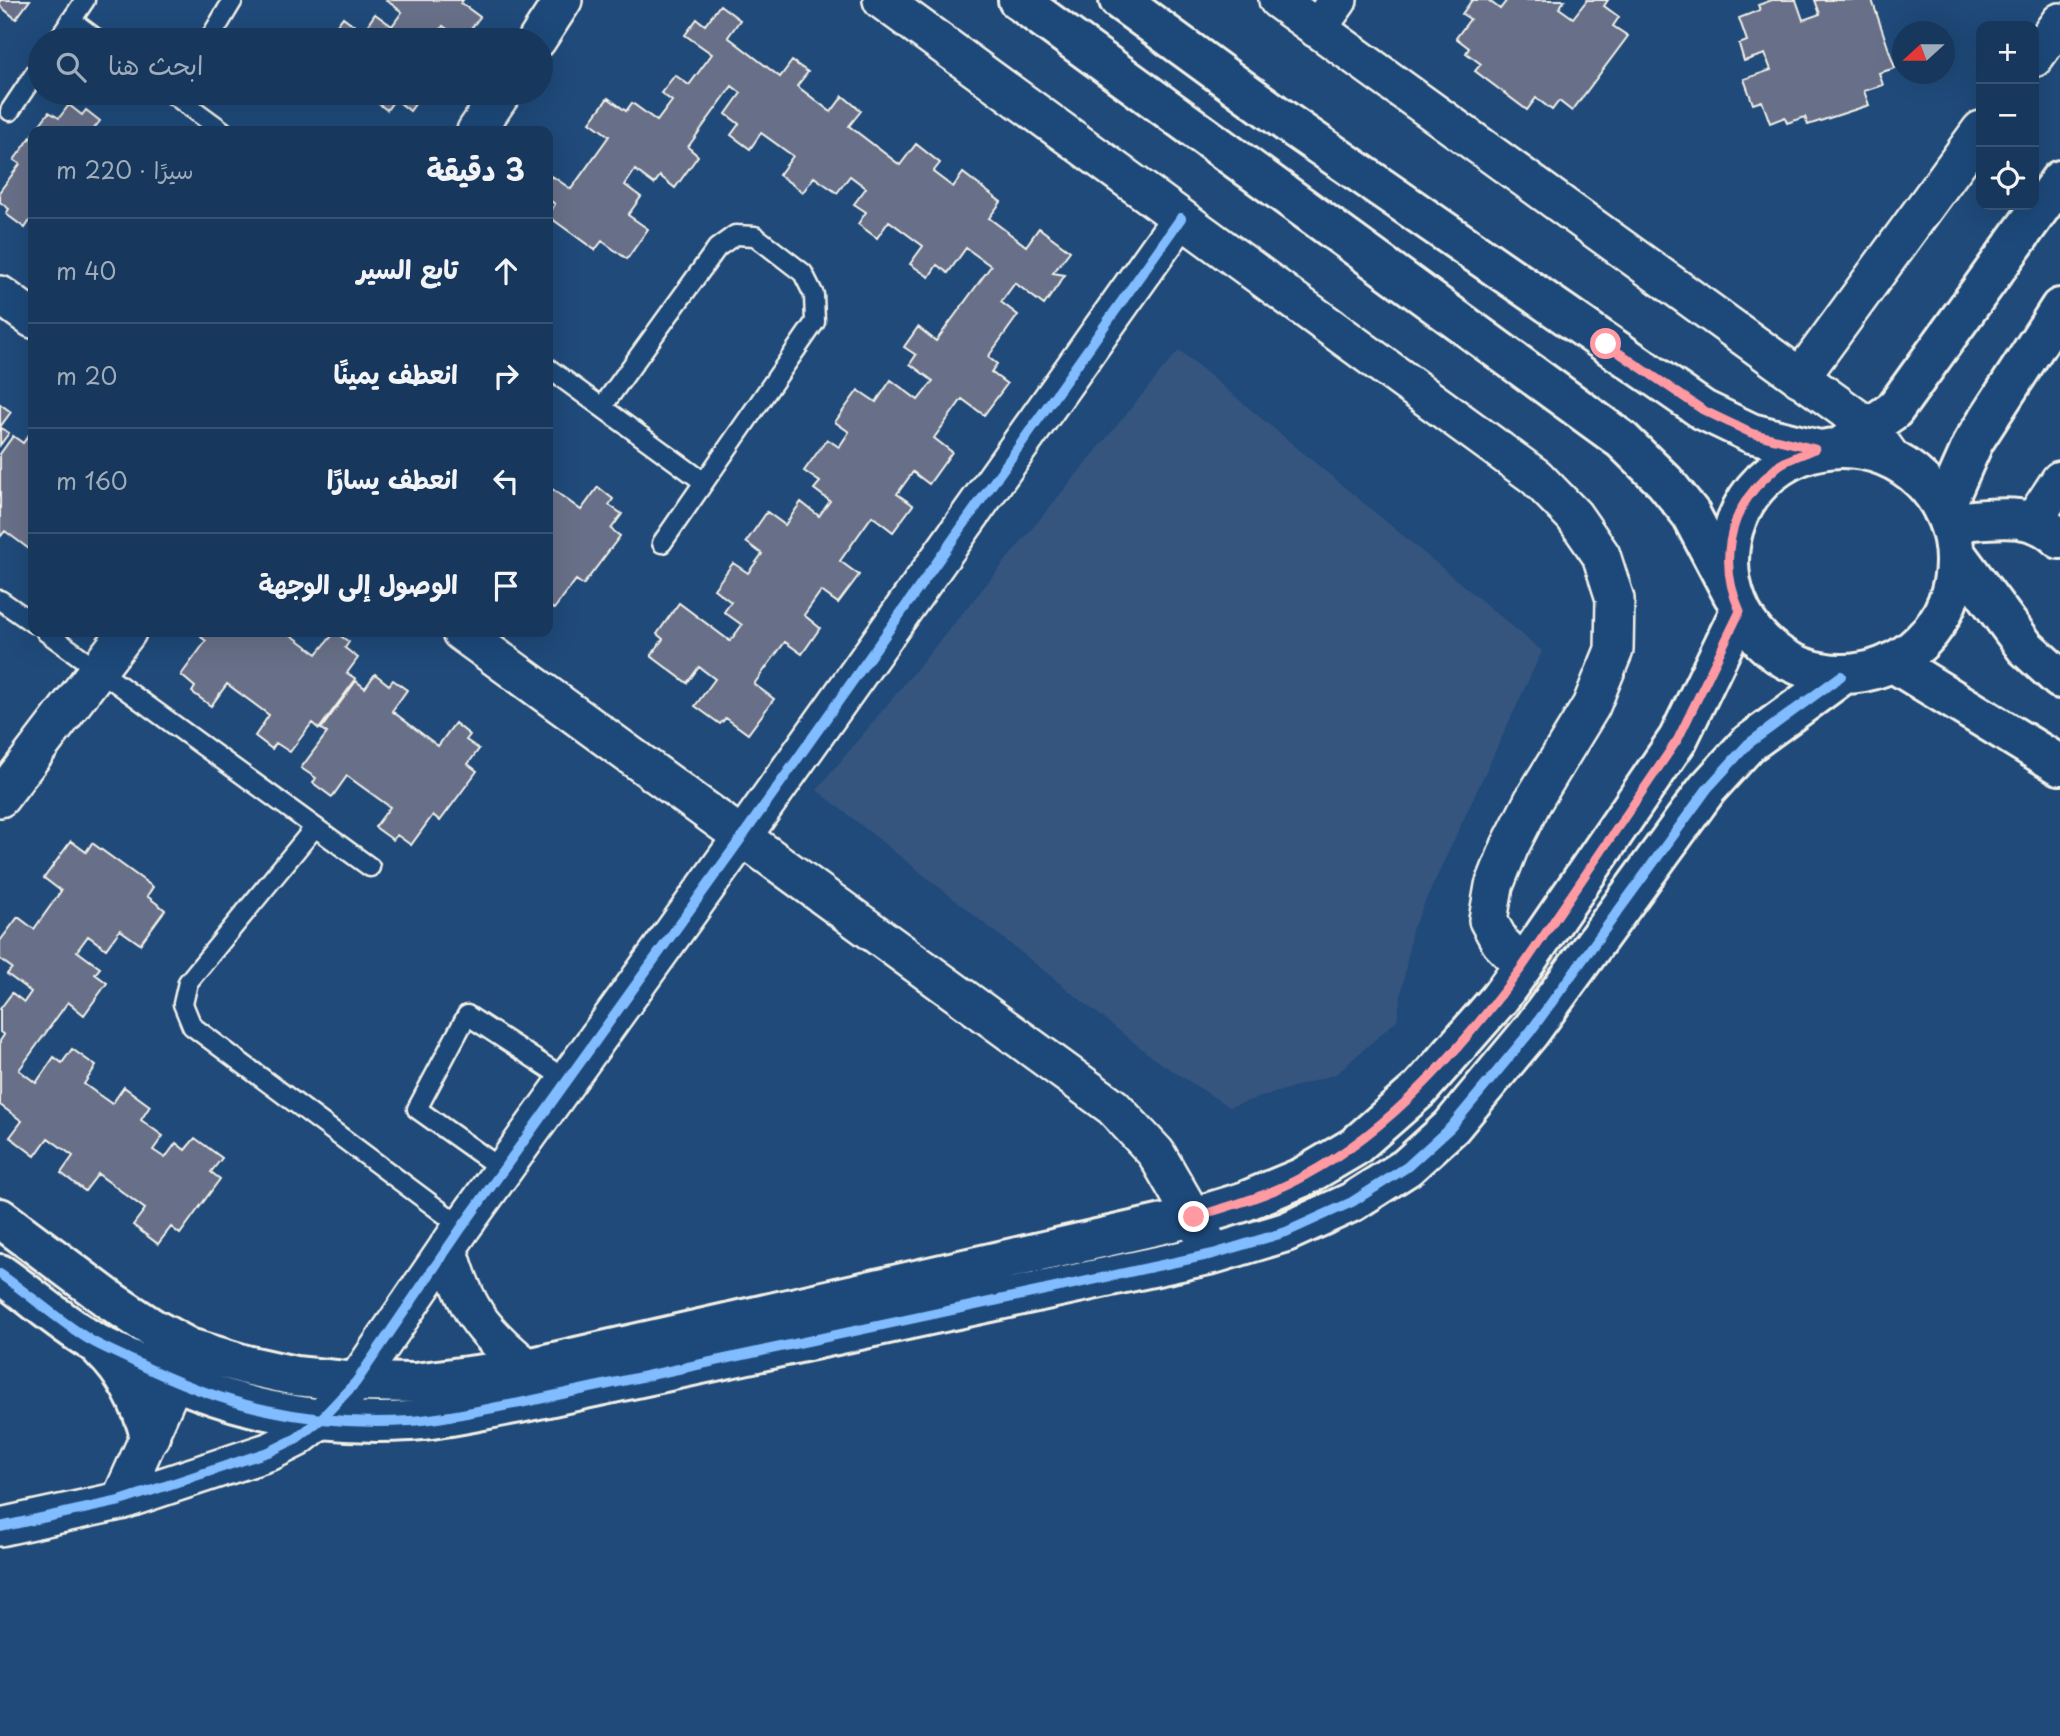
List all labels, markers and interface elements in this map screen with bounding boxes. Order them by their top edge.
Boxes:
north arrow [1892,21,1955,84]
map controls [1976,21,2039,210]
button: + [1976,21,2039,84]
search box [28,28,553,105]
text: ابحث هنا [108,45,203,84]
icon: search [52,48,90,86]
button: − [1976,84,2039,147]
text: 3 دقيقة [427,146,525,191]
button: locate [1976,147,2039,210]
text: سيرًا · 220 m [56,152,194,187]
text: تابع السير [357,249,458,288]
icon: ahead [487,252,525,290]
text: 40 m [56,253,116,288]
route start [1590,328,1621,359]
text: انعطف يمينًا [334,354,458,393]
icon: right [487,357,525,395]
text: 20 m [56,358,117,393]
text: انعطف يسارًا [327,459,458,498]
icon: left [487,462,525,500]
text: 160 m [56,463,128,498]
text: الوصول إلى الوجهة [259,564,458,603]
icon: arrive [487,567,525,605]
route end [1178,1201,1209,1232]

